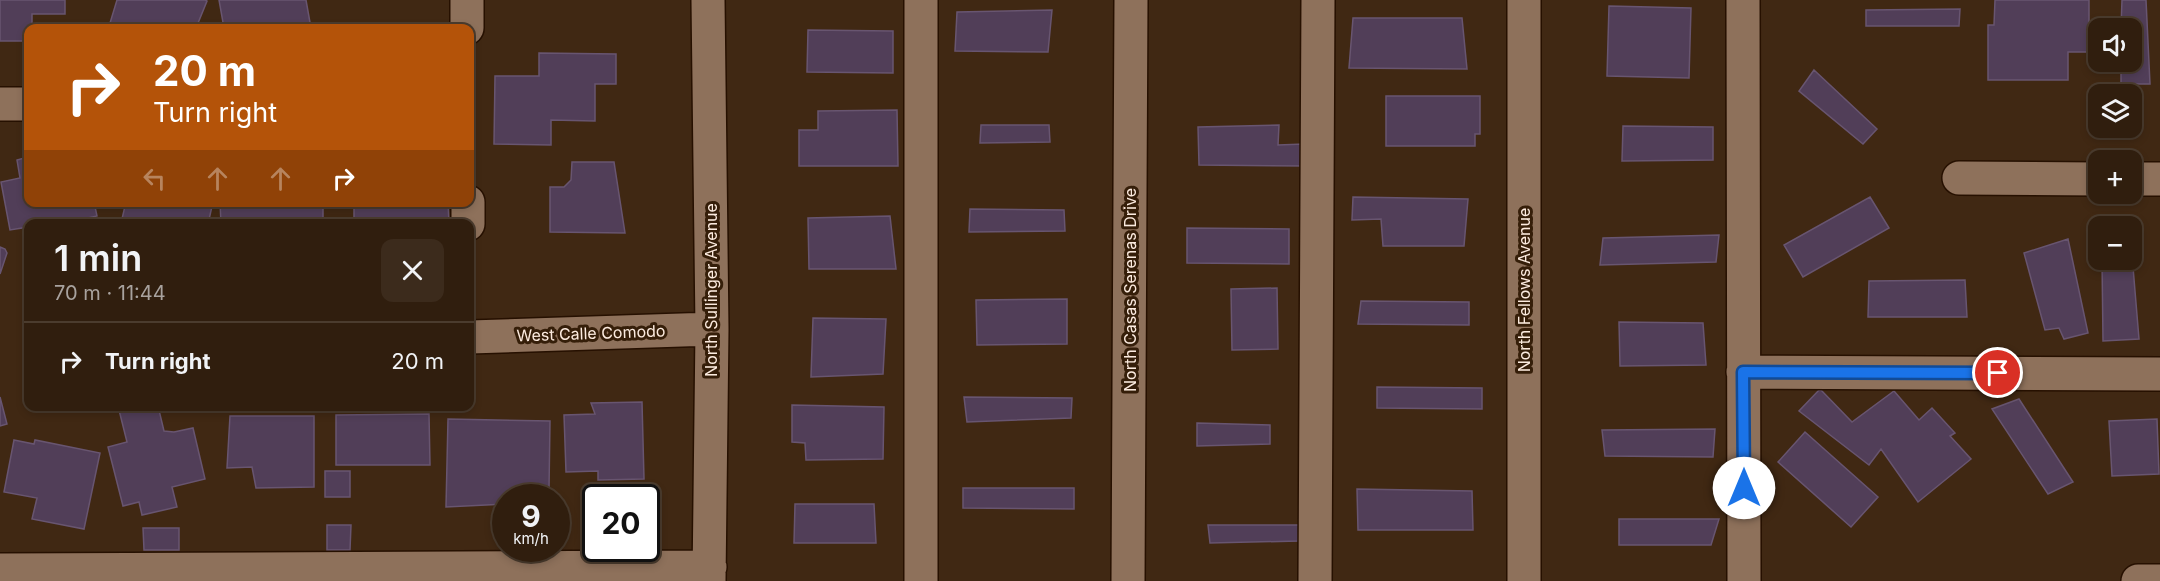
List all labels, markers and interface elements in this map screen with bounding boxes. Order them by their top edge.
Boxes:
map controls [2088,18,2142,270]
button: sound [2088,18,2142,72]
text: 20 m [153,45,256,96]
icon: right [54,48,132,126]
button: layers [2088,84,2142,138]
text: Turn right [153,96,277,129]
button: + [2088,150,2142,204]
icon: left [138,162,171,195]
icon: ahead [201,162,234,195]
icon: ahead [264,162,297,195]
icon: right [327,162,360,195]
street label: North Casas Serenas Drive [1120,188,1140,392]
street label: North Sullinger Avenue [701,203,721,377]
street label: North Fellows Avenue [1514,208,1534,372]
button: − [2088,216,2142,270]
text: 1 min [54,236,142,280]
button: close [381,239,444,302]
text: 70 m · 11:44 [54,281,166,305]
street label: West Calle Comodo [516,320,666,346]
icon: right [54,345,87,378]
pin [1972,347,2023,398]
text: Turn right [105,348,211,374]
text: 20 m [391,348,444,374]
icon: arrive [1981,356,2014,389]
position arrow [1712,456,1776,520]
speed limit sign: 20 [582,484,660,562]
text: 9 [521,498,541,534]
text: km/h [513,529,549,548]

